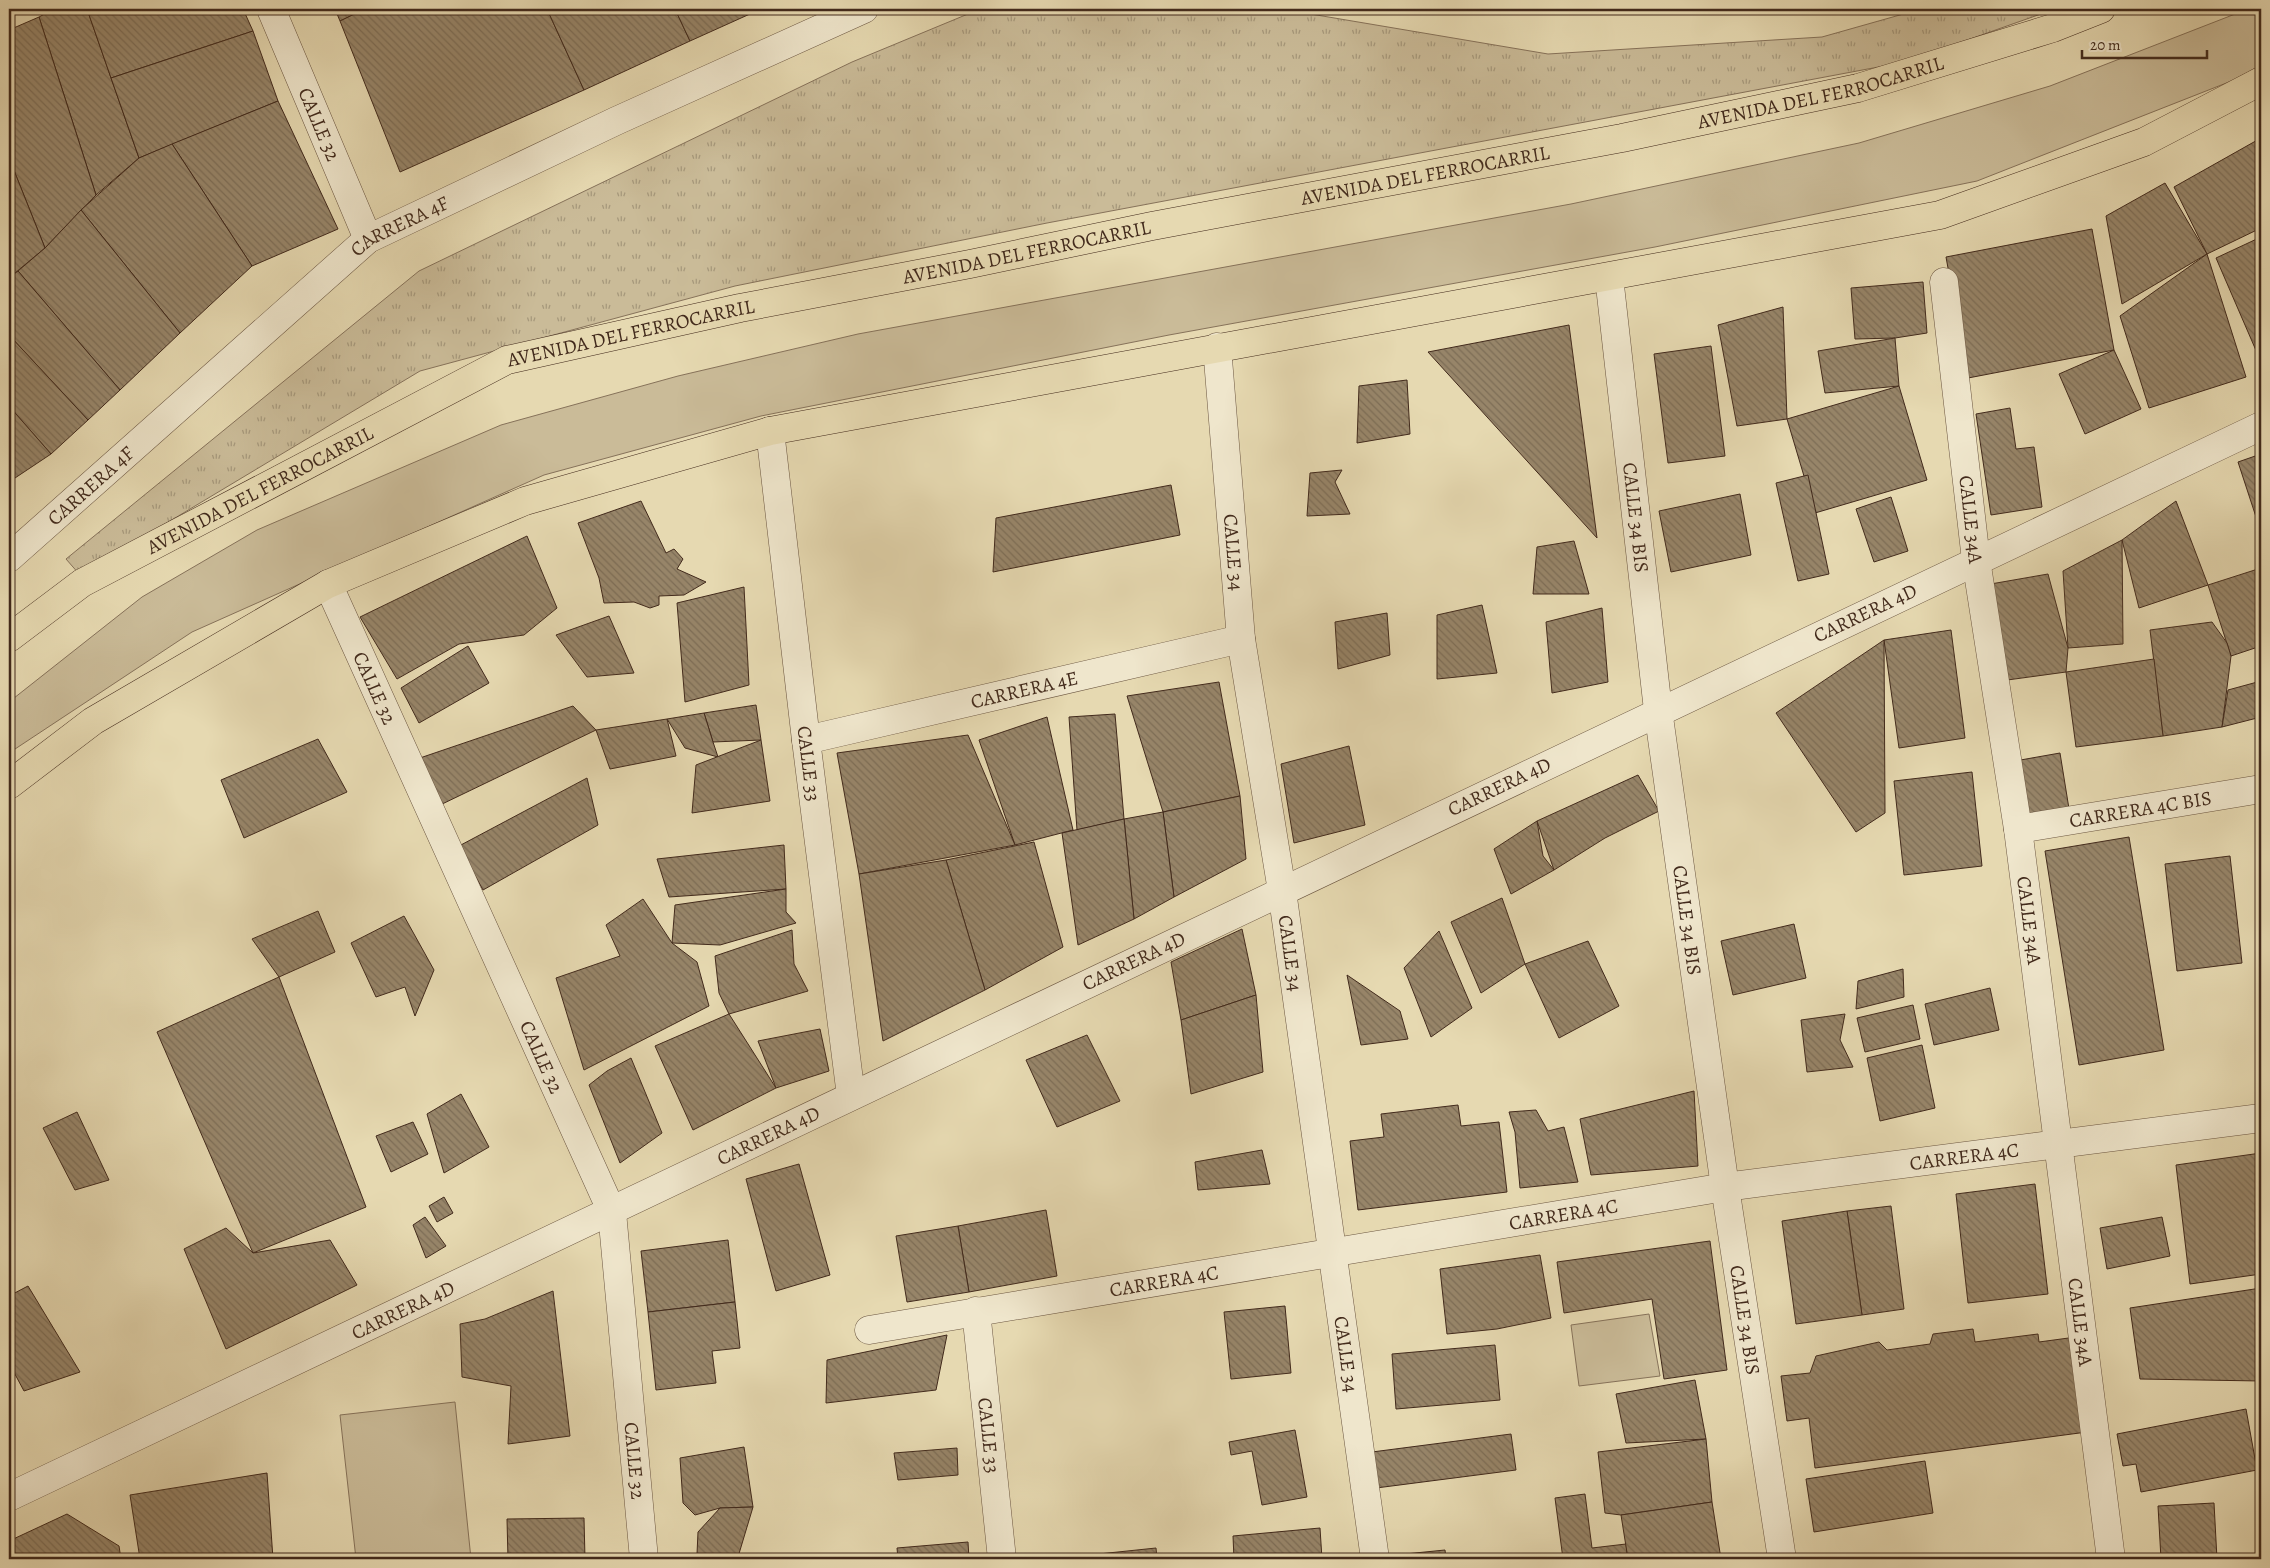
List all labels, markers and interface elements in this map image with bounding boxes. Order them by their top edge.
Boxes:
scale bar [2082,28,2208,60]
text: 20 m [2090,35,2121,55]
street label: AVENIDA DEL FERROCARRIL [1694,49,1948,136]
street label: CALLE 32 [292,83,347,166]
street label: AVENIDA DEL FERROCARRIL [1298,139,1552,212]
street label: CARRERA 4F [344,190,453,263]
street label: AVENIDA DEL FERROCARRIL [899,214,1154,291]
street label: AVENIDA DEL FERROCARRIL [504,292,757,374]
street label: AVENIDA DEL FERROCARRIL [141,419,379,561]
street label: CARRERA 4F [42,440,140,532]
street label: CALLE 34 BIS [1616,461,1655,574]
street label: CALLE 34A [1952,474,1989,565]
street label: CALLE 34 [1217,513,1250,592]
street label: CARRERA 4D [1809,577,1921,649]
street label: CALLE 32 [346,647,403,729]
street label: CARRERA 4E [968,664,1081,715]
street label: CALLE 33 [790,724,827,803]
street label: CARRERA 4D [1443,751,1556,823]
street label: CARRERA 4C BIS [2067,784,2214,834]
street label: CALLE 34 BIS [1666,864,1708,977]
street label: CALLE 34A [2010,875,2048,966]
street label: CALLE 34 [1271,913,1309,993]
street label: CARRERA 4D [1078,925,1190,997]
street label: CALLE 32 [513,1016,570,1098]
street label: CARRERA 4D [712,1100,825,1172]
street label: CARRERA 4C [1908,1136,2021,1177]
street label: CARRERA 4C [1507,1192,1620,1237]
street label: CARRERA 4C [1108,1259,1220,1304]
street label: CALLE 34 BIS [1723,1263,1767,1377]
street label: CARRERA 4D [347,1274,459,1346]
street label: CALLE 34A [2061,1276,2099,1368]
street label: CALLE 34 [1327,1314,1365,1394]
street label: CALLE 33 [971,1396,1006,1475]
street label: CALLE 32 [617,1421,651,1501]

